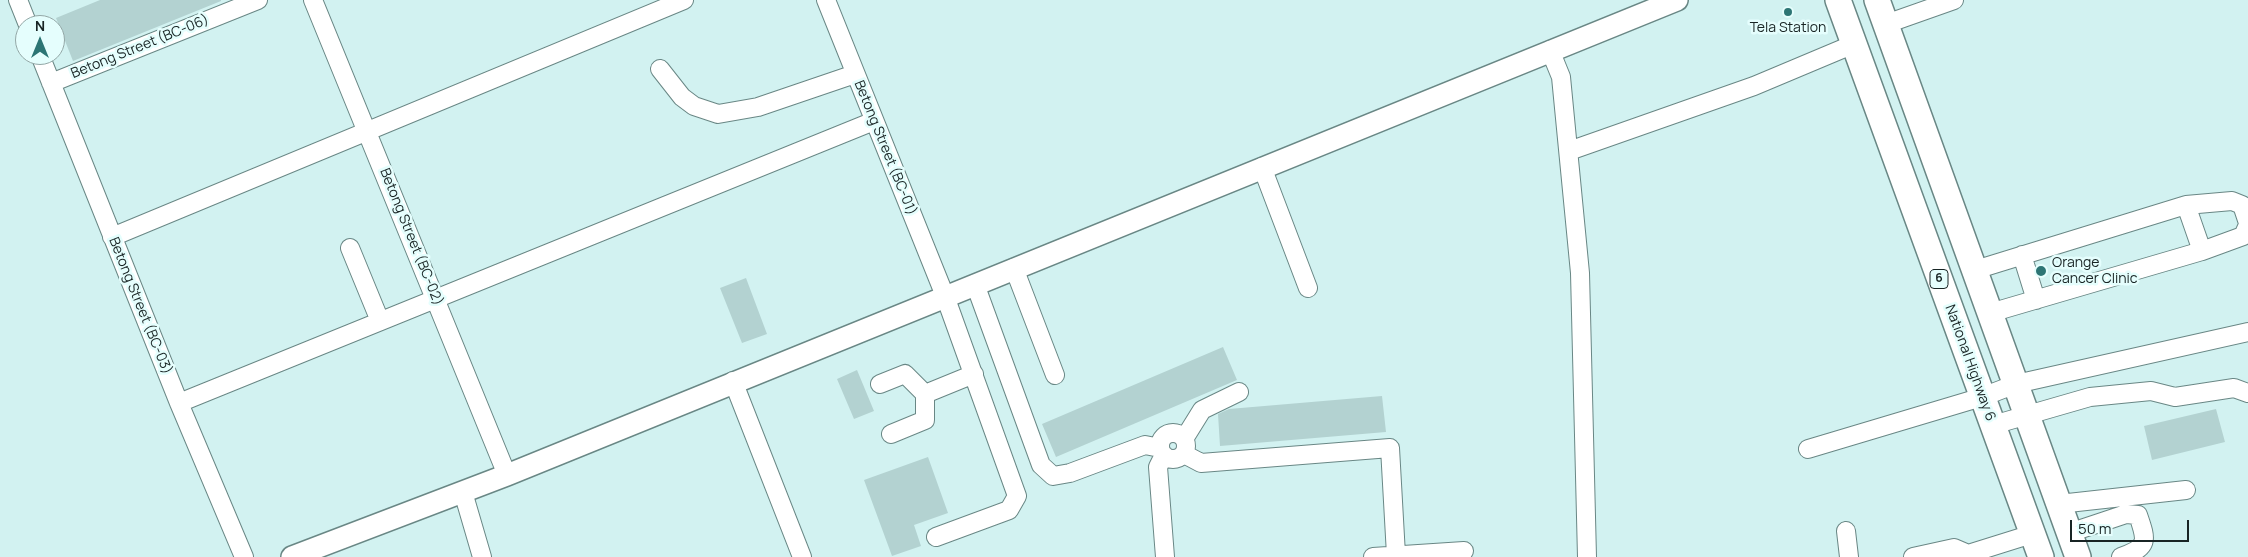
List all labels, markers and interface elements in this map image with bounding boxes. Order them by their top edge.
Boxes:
marker: Tela Station [1782,6,1794,18]
street label: Betong Street (BC-06) [69,12,211,82]
north arrow [15,15,65,65]
text: N [35,16,45,35]
place label: Tela Station [1750,20,1826,36]
street label: Betong Street (BC-01) [850,78,920,218]
street label: Betong Street (BC-02) [376,166,446,308]
street label: Betong Street (BC-03) [105,235,175,377]
place label: Orange Cancer Clinic [2052,255,2138,288]
marker: Orange Cancer Clinic [2034,264,2048,278]
road number: 6 [1930,270,1948,288]
street label: National Highway 6 [1941,302,1999,424]
scale bar [2073,510,2192,542]
text: 50 m [2078,518,2112,539]

